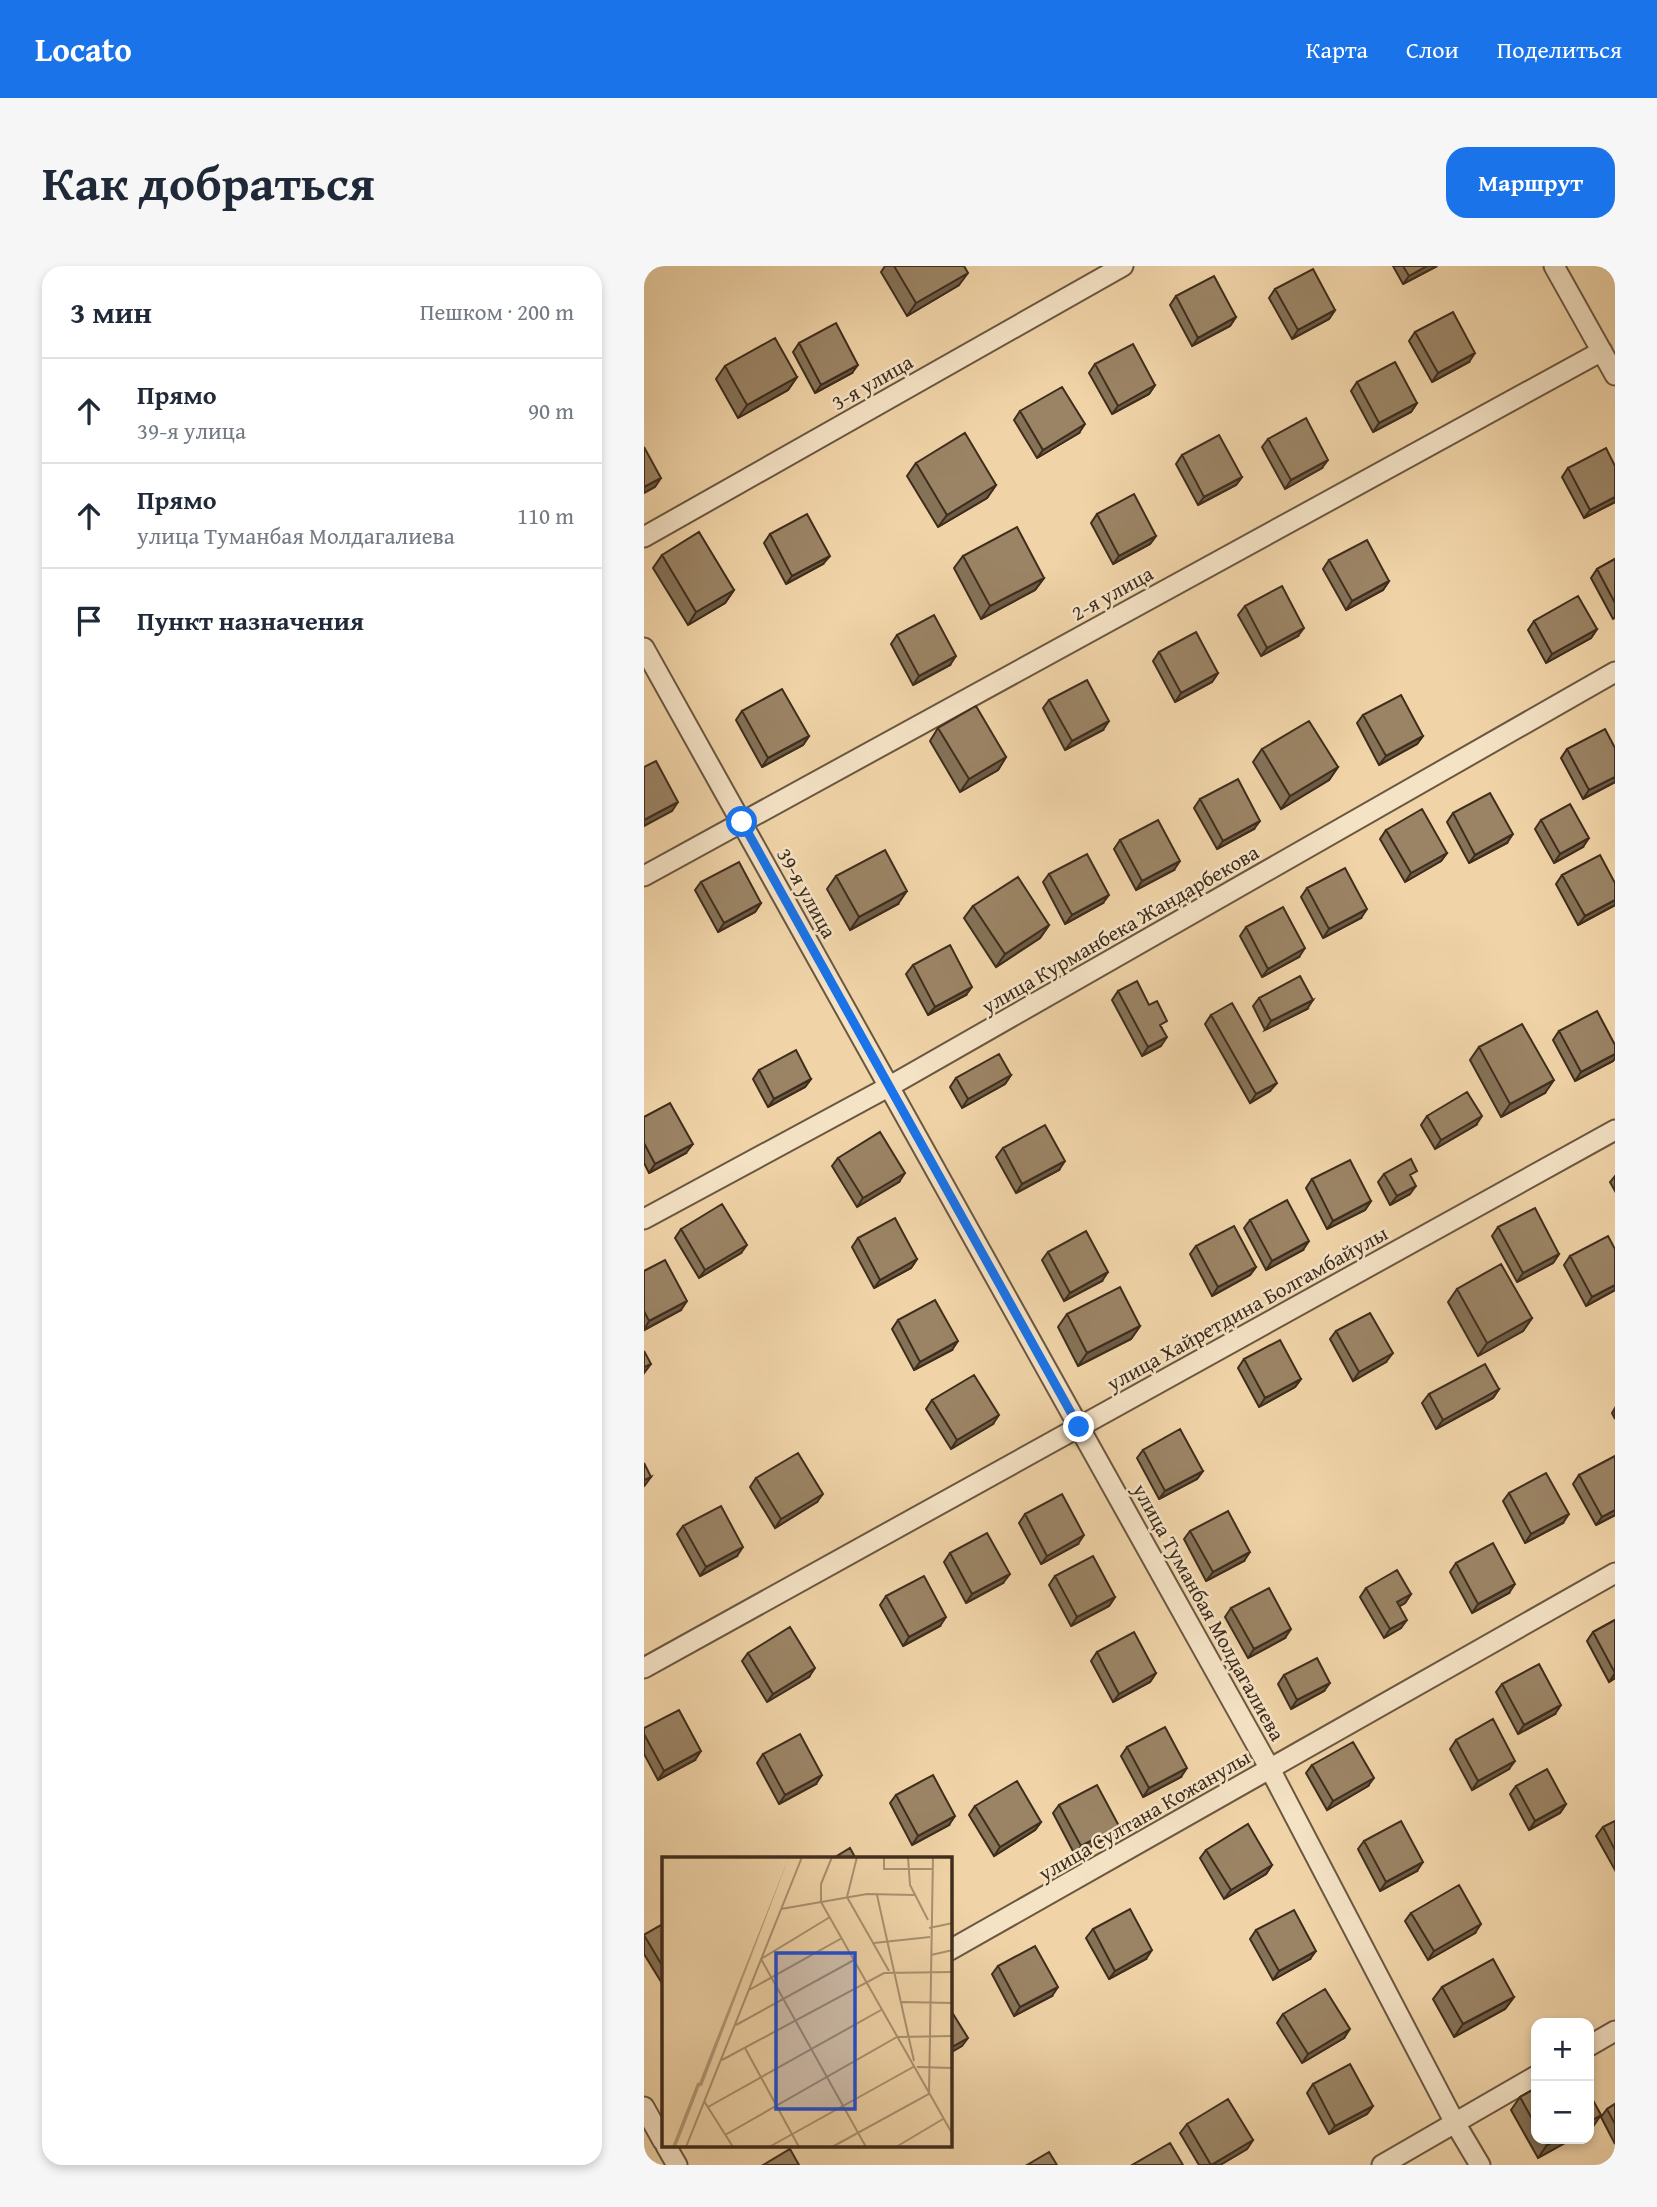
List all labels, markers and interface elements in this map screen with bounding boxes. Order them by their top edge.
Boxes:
text: Locato [35,25,132,73]
text: Карта [1306,32,1368,67]
text: Слои [1406,32,1459,67]
text: Поделиться [1497,32,1622,67]
text: Как добраться [42,146,375,218]
button: Маршрут [1446,147,1615,218]
text: 3 мин [70,290,152,334]
text: Пешком · 200 m [420,295,574,328]
street label: 3-я улица [826,346,918,418]
text: Прямо [137,375,217,414]
icon: ahead [70,392,108,430]
text: 90 m [528,394,574,427]
text: 39-я улица [137,414,246,447]
text: Прямо [137,480,217,519]
icon: ahead [70,497,108,535]
text: 110 m [517,499,574,532]
text: улица Туманбая Молдагалиева [137,519,455,552]
street label: 2-я улица [1065,558,1159,628]
text: Пункт назначения [137,601,364,640]
icon: arrive [70,602,108,640]
route start [726,806,757,837]
street label: улица Курманбека Жандарбекова [975,837,1264,1022]
street label: 39-я улица [769,842,845,944]
street label: улица Хайретдина Болгамбайулы [1100,1217,1393,1399]
route end [1063,1411,1094,1442]
street label: улица Туманбая Молдагалиева [1125,1477,1293,1746]
street label: улица Султана Кожанулы [1031,1741,1256,1889]
inset map [662,1857,952,2148]
map controls [1531,2018,1594,2144]
button: + [1531,2018,1594,2081]
button: − [1531,2081,1594,2144]

